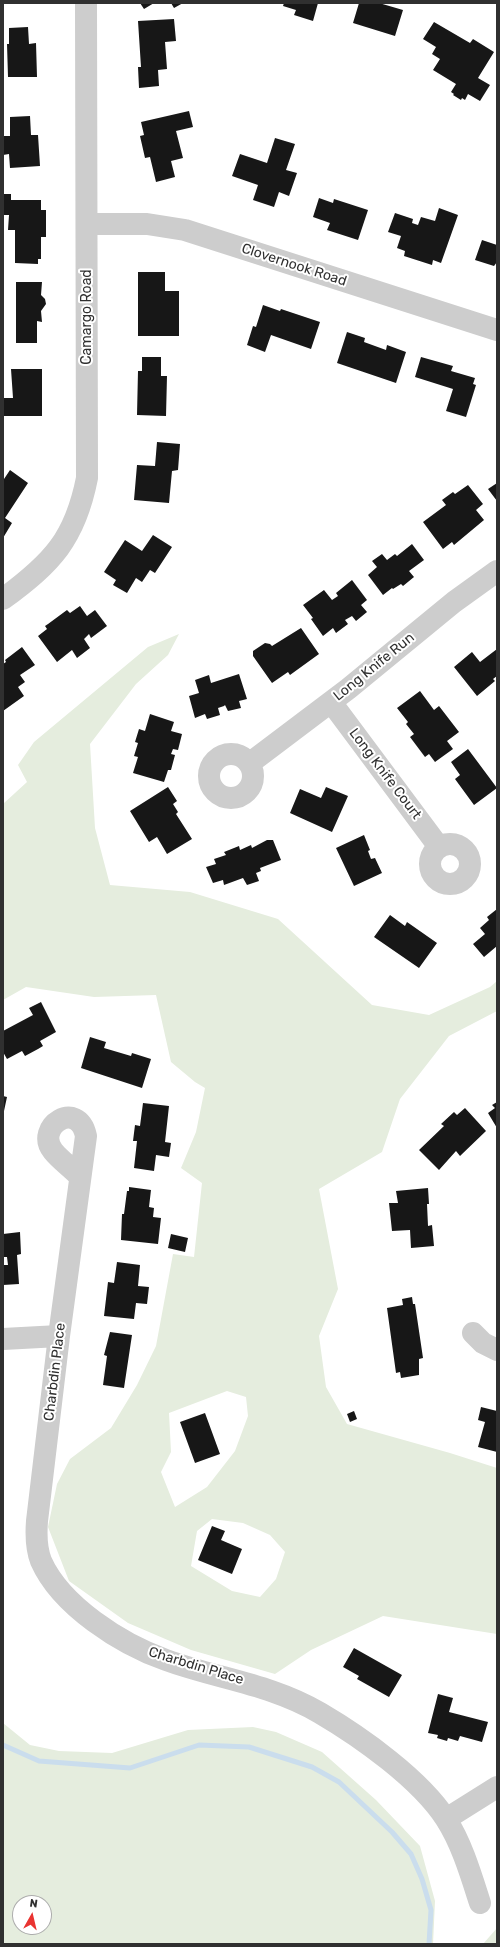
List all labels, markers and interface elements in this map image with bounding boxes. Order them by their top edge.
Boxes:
street label: Clovernook Road [239,240,349,290]
street label: Camargo Road [79,269,95,365]
street label: Long Knife Run [330,629,418,705]
street label: Long Knife Court [345,725,425,823]
street label: Charbdin Place [41,1322,69,1422]
street label: Charbdin Place [146,1644,246,1688]
north arrow [12,1895,52,1935]
text: N [29,1897,38,1911]

